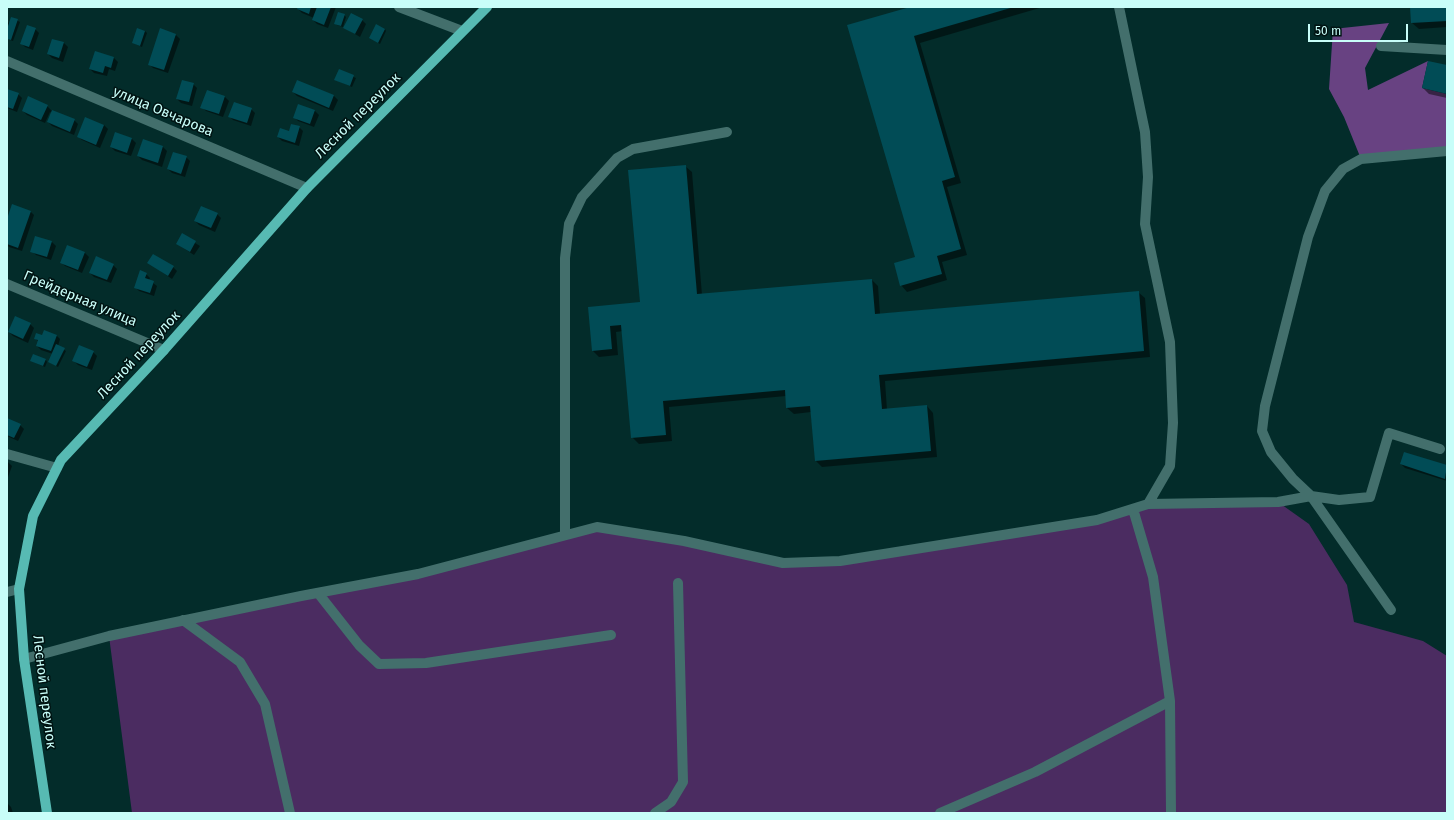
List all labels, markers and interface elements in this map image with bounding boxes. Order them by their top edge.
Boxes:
scale bar [1310,16,1410,42]
text: 50 m [1315,24,1341,38]
street label: Лесной переулок [312,70,404,162]
street label: улица Овчарова [110,83,216,141]
street label: Грейдерная улица [21,268,139,330]
street label: Лесной переулок [94,308,184,402]
street label: Лесной переулок [29,634,59,750]

